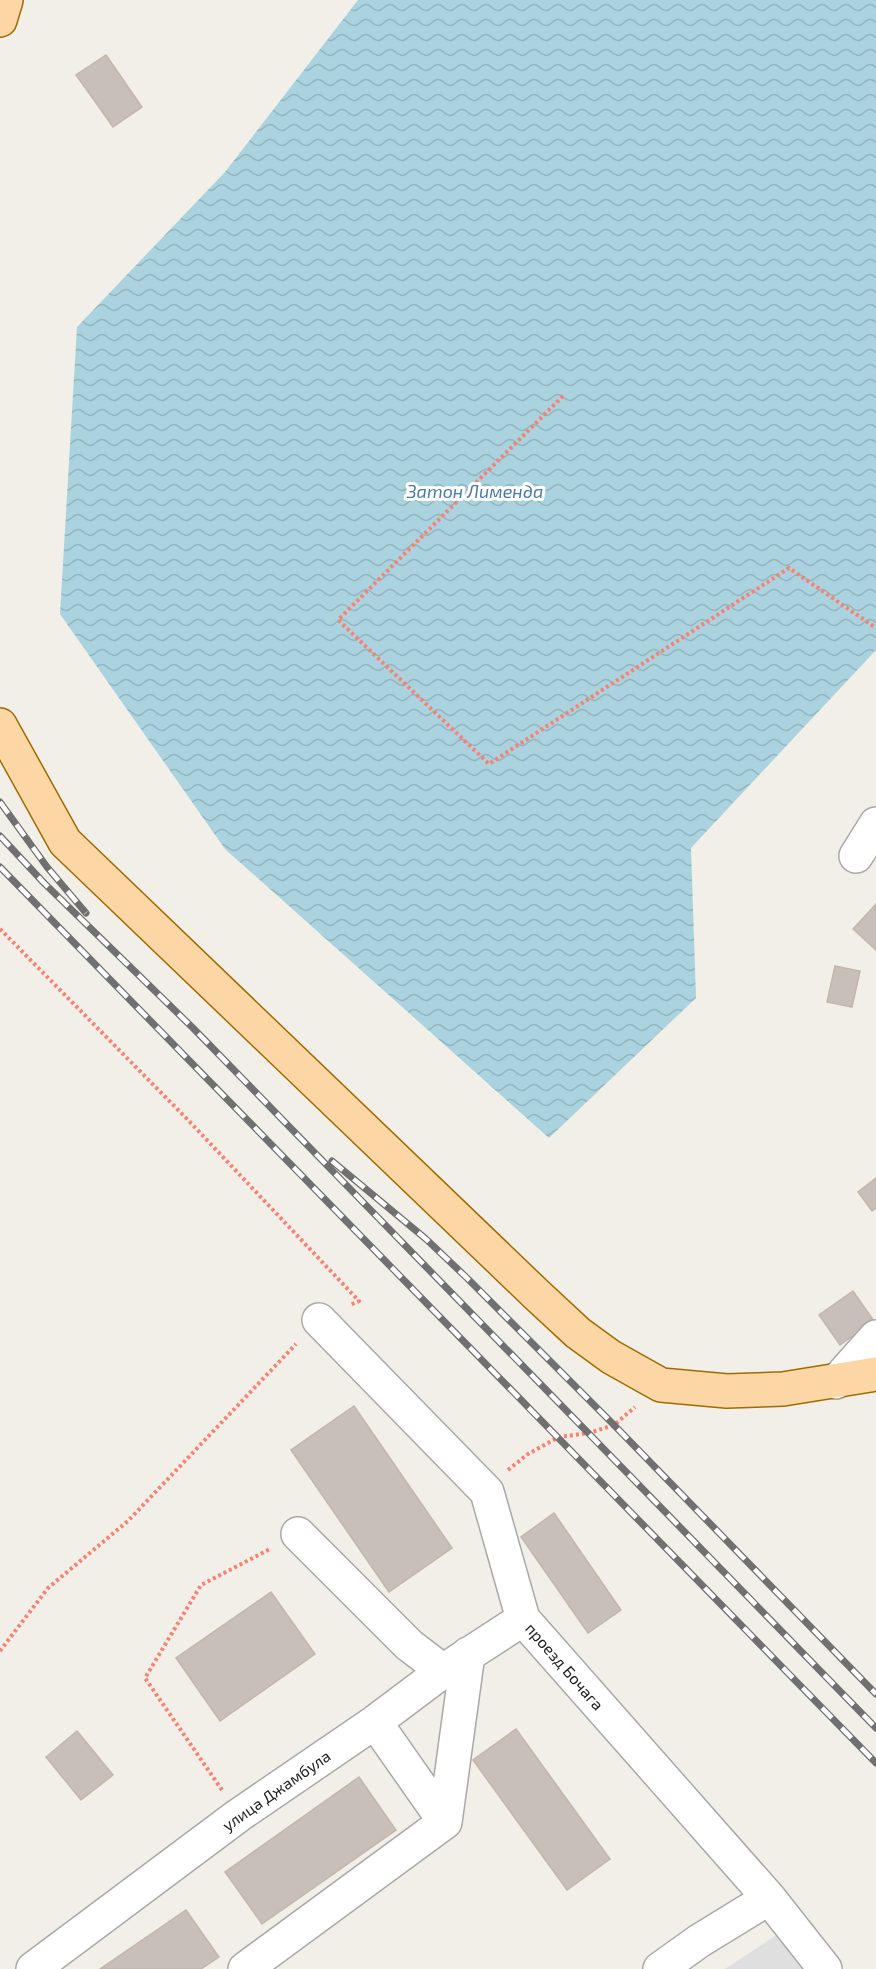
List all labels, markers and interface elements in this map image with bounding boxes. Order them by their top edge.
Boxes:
water label: Затон Лименда [406,480,543,502]
street label: проезд Бочага [522,1618,608,1714]
street label: улица Джамбула [218,1746,334,1835]

